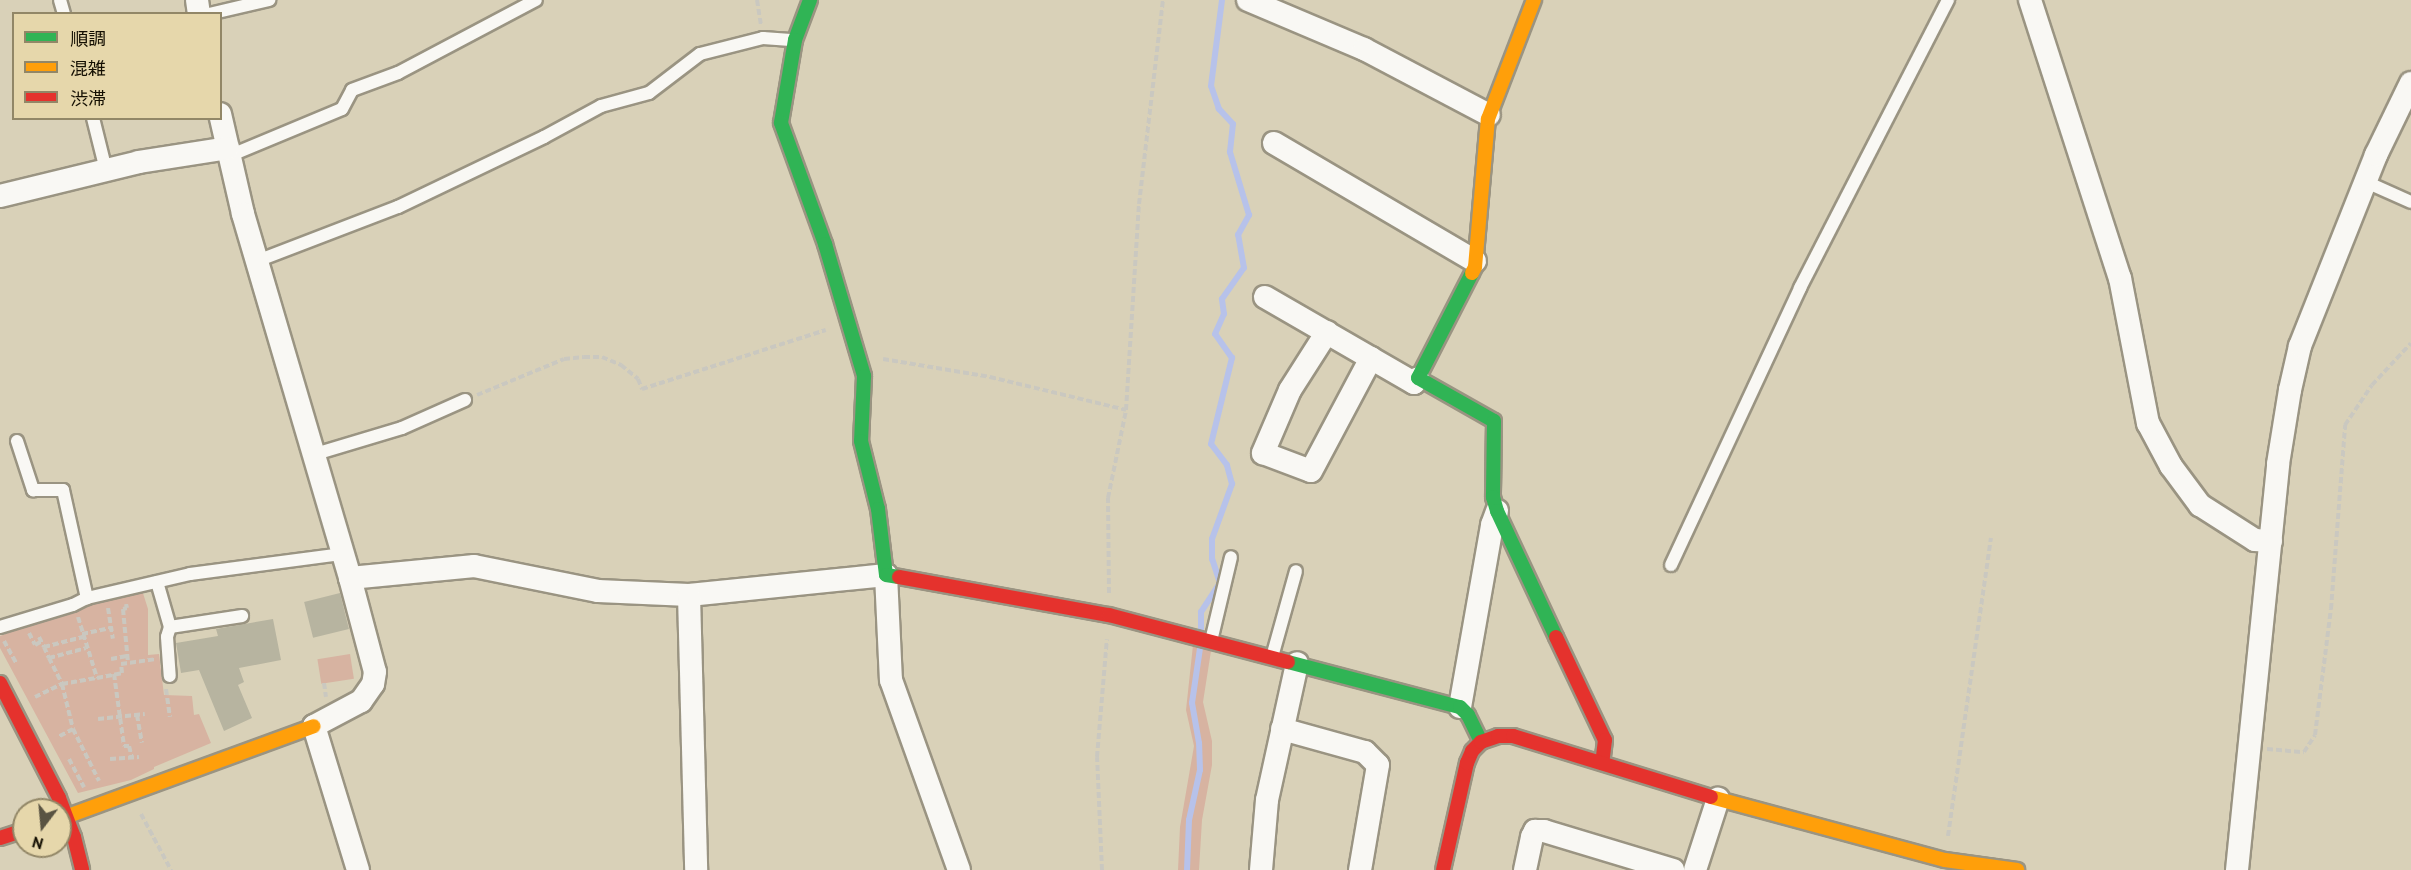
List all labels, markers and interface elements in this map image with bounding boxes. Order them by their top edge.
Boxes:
legend [12,12,222,120]
text: 順調 [70,27,106,50]
text: 混雑 [70,57,106,80]
text: 渋滞 [70,87,106,110]
north arrow [12,798,72,858]
text: N [30,832,45,854]

